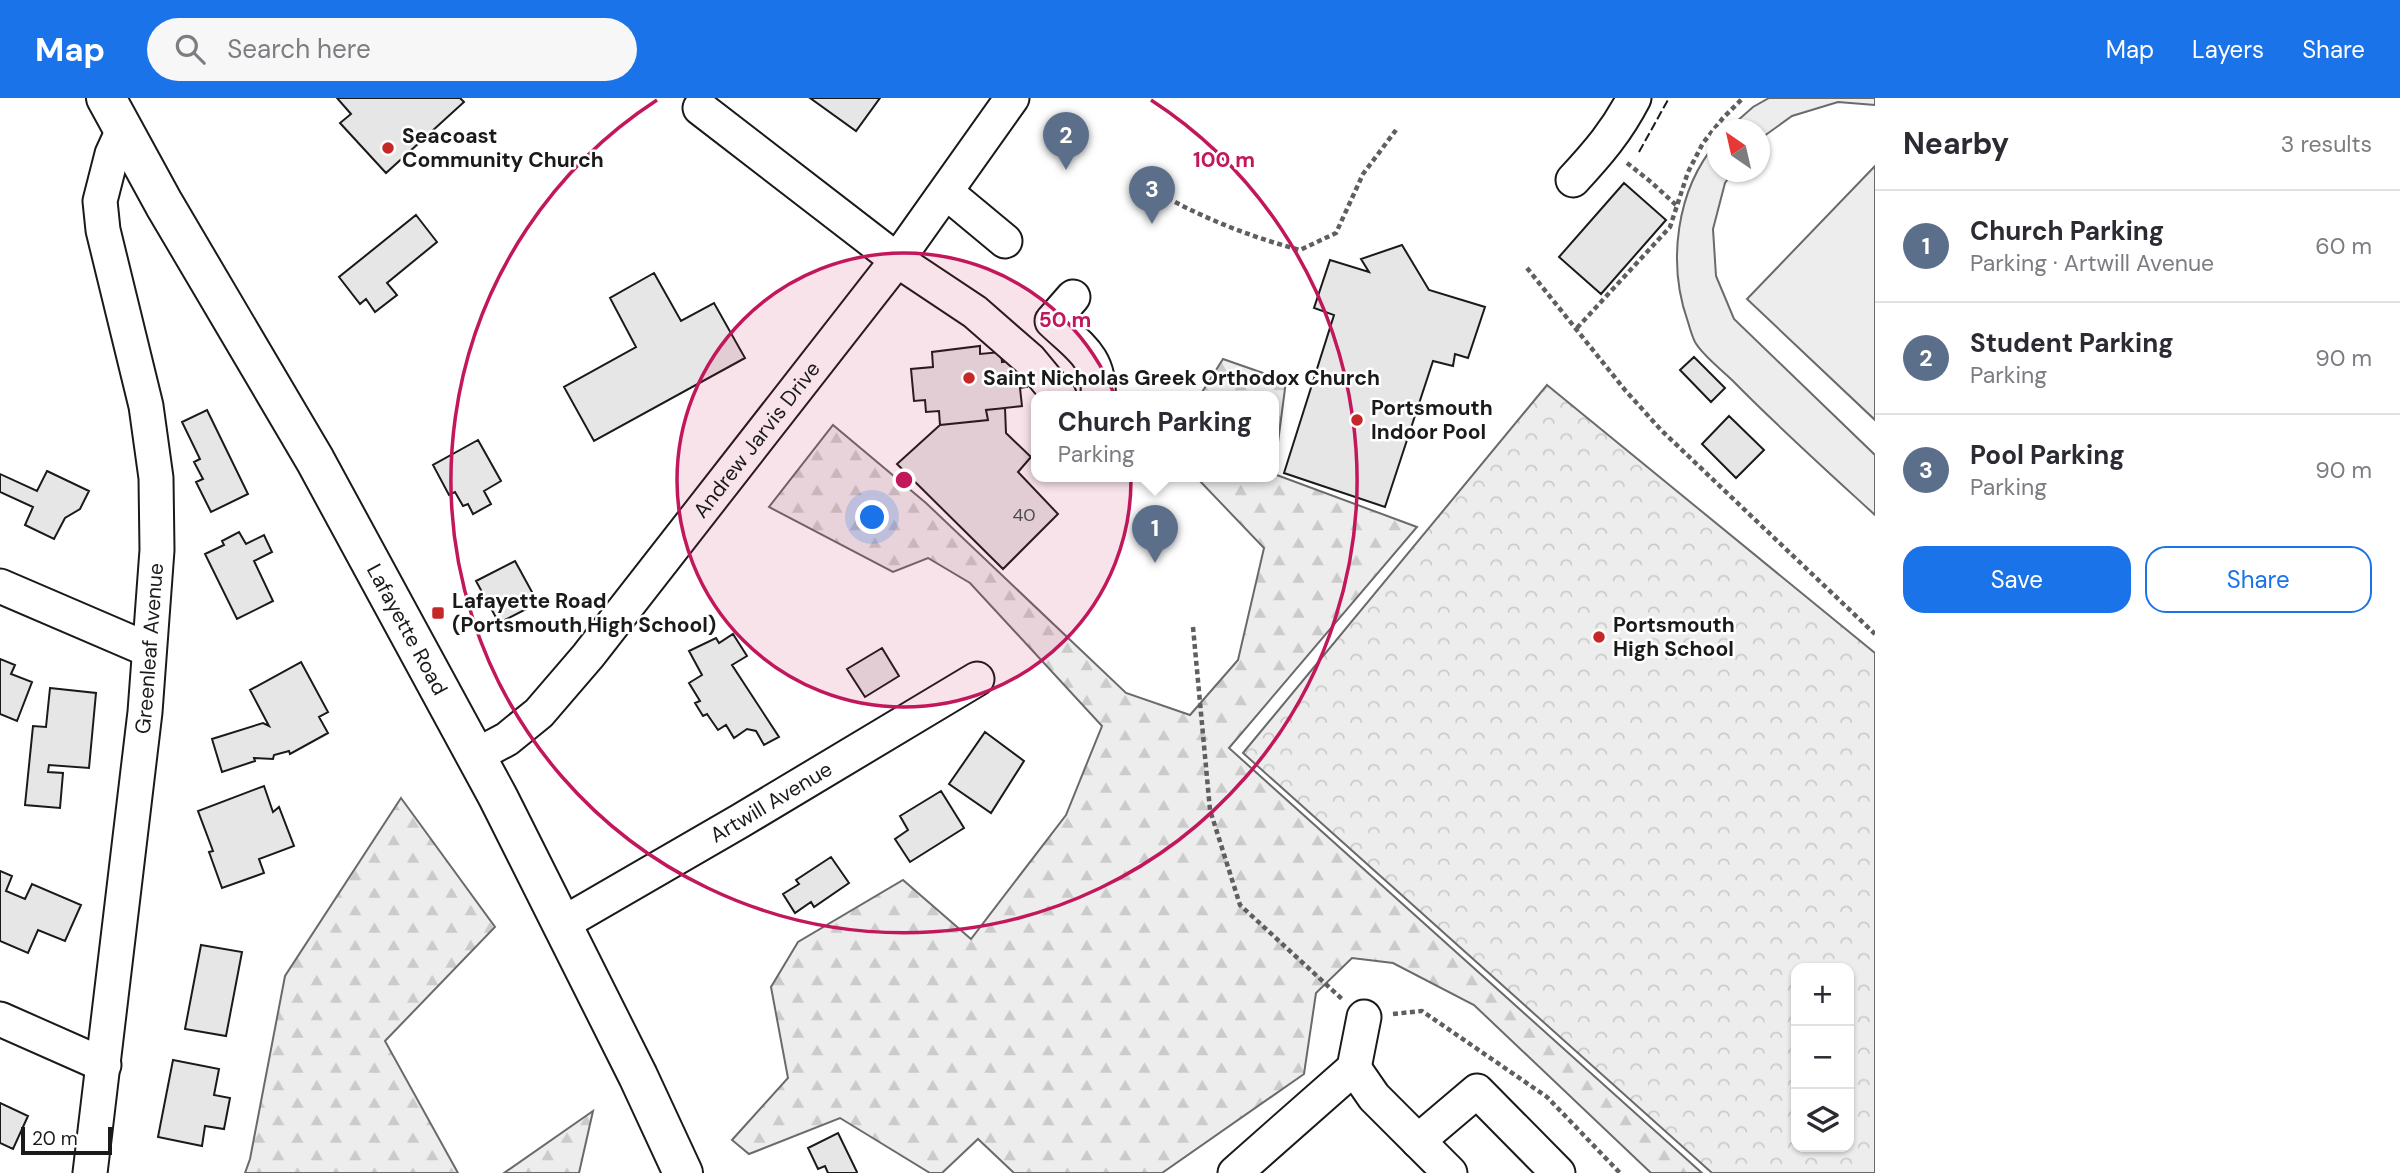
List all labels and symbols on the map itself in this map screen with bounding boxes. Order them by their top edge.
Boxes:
pin: 2 [1043,112,1089,170]
north arrow [1707,119,1770,182]
place label: Seacoast Community Church [402,122,604,174]
marker: Seacoast Community Church [380,140,396,156]
text: 100 m [1193,146,1255,174]
pin: 3 [1129,166,1175,224]
text: 50 m [1039,306,1091,334]
street label: Andrew Jarvis Drive [687,356,827,524]
place label: Saint Nicholas Greek Orthodox Church [983,364,1380,392]
marker: Saint Nicholas Greek Orthodox Church [961,370,977,386]
place label: Portsmouth Indoor Pool [1371,394,1493,446]
marker: Portsmouth Indoor Pool [1349,412,1365,428]
centre of rings [892,468,916,492]
your location [855,500,889,534]
house number: 40 [1012,503,1036,527]
pin: 1 [1132,505,1178,563]
street label: Lafayette Road [360,559,454,700]
street label: Greenleaf Avenue [128,562,170,735]
place label: Lafayette Road (Portsmouth High School) [452,587,716,639]
marker: Lafayette Road (Portsmouth High School) [430,605,446,621]
place label: Portsmouth High School [1613,611,1735,663]
marker: Portsmouth High School [1591,629,1607,645]
street label: Artwill Avenue [705,755,837,849]
scale bar [21,1124,112,1156]

